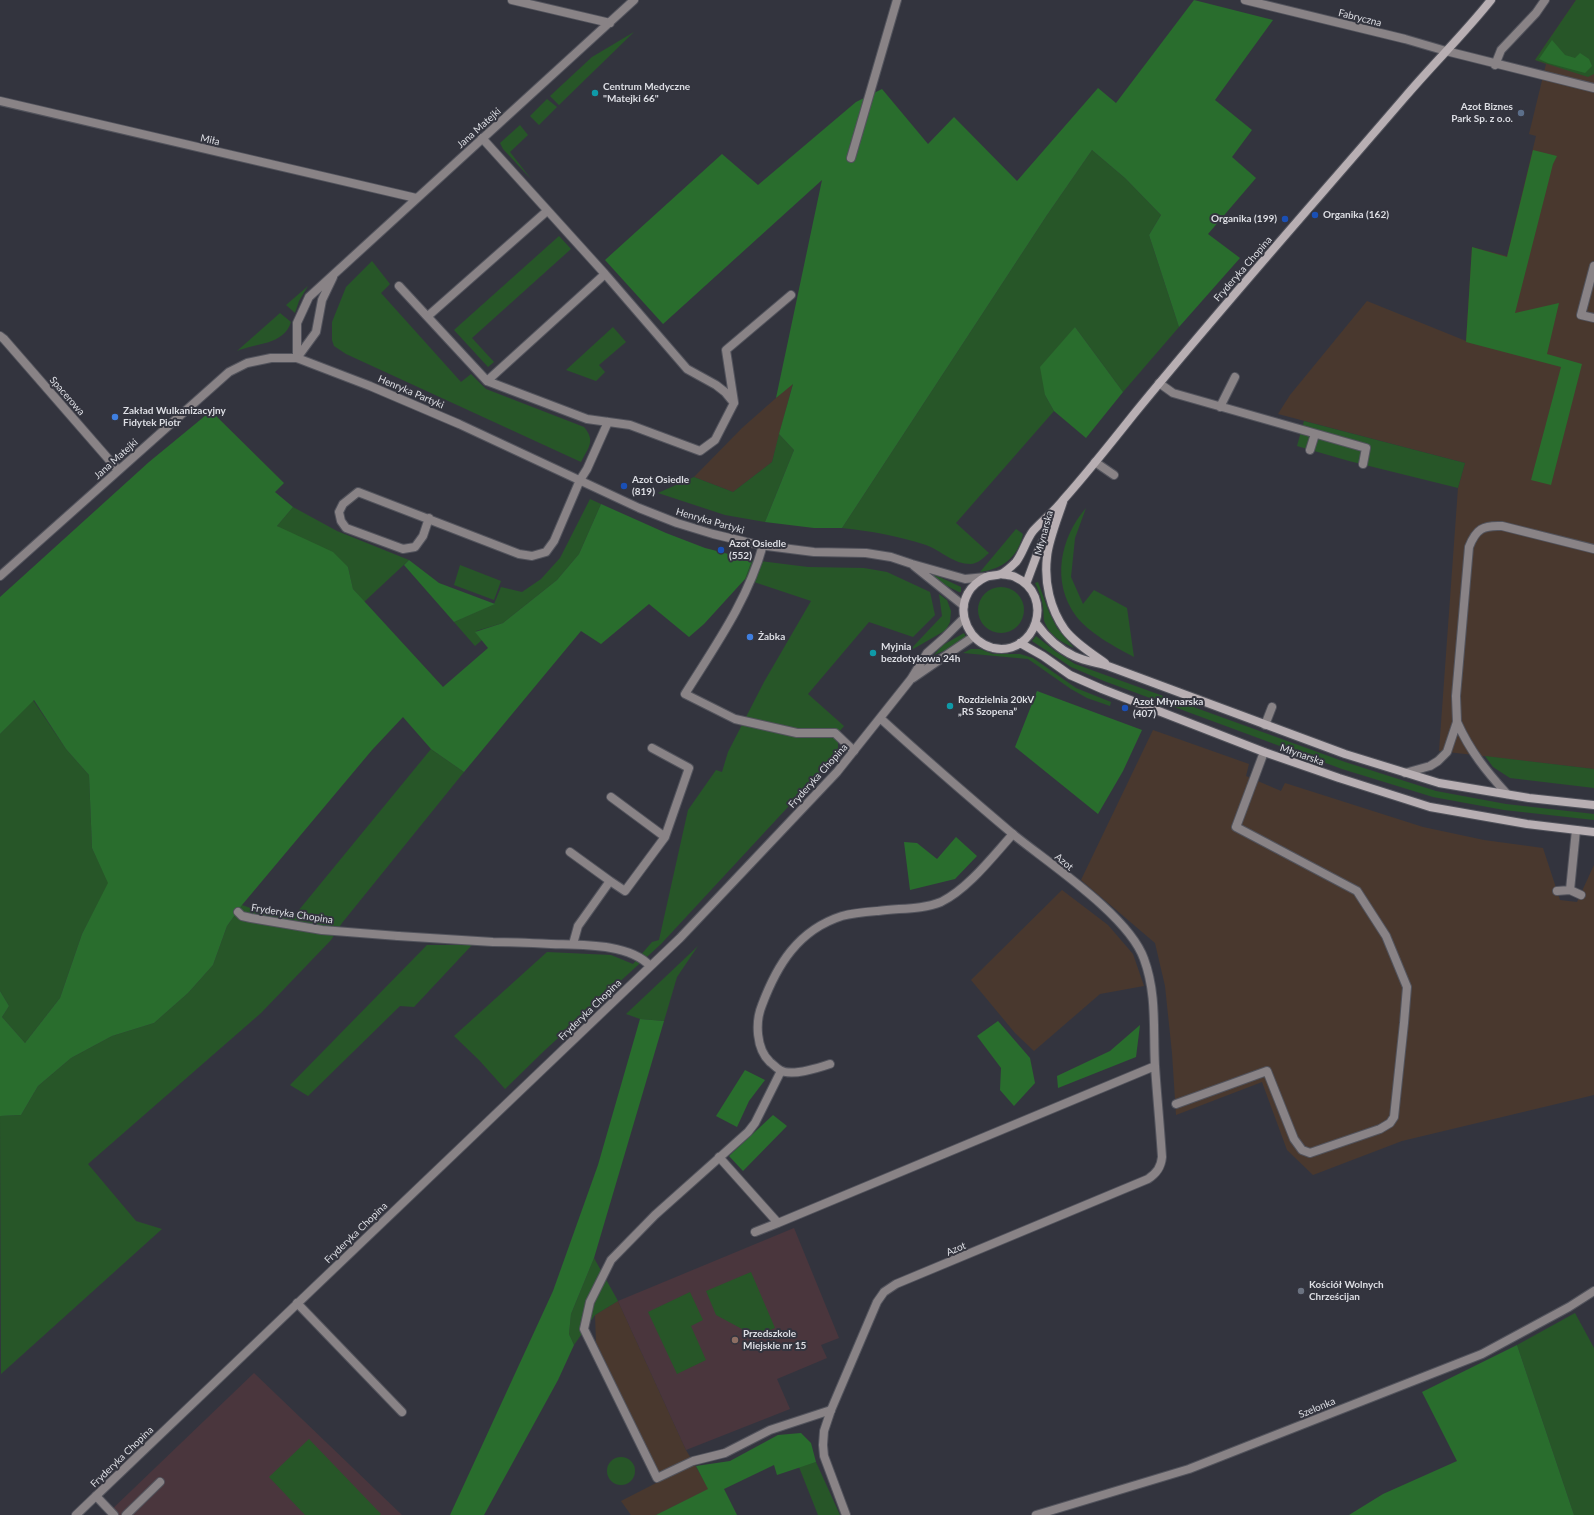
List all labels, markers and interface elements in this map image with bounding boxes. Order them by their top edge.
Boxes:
street label: Fabryczna [1337,7,1383,29]
place label: Centrum Medyczne "Matejki 66" [603,81,690,104]
marker: Centrum Medyczne "Matejki 66" [590,88,600,98]
place label: Azot Biznes Park Sp. z o.o. [1451,101,1513,124]
street label: Jana Matejki [455,105,503,151]
marker: Azot Biznes Park Sp. z o.o. [1516,108,1526,118]
street label: Miła [199,132,221,148]
place label: Organika (162) [1323,209,1389,221]
marker: Organika (162) [1310,210,1320,220]
place label: Organika (199) [1211,213,1277,225]
marker: Organika (199) [1280,214,1290,224]
street label: Fryderyka Chopina [1211,234,1275,304]
street label: Henryka Partyki [376,373,446,411]
street label: Spacerowa [47,374,87,418]
place label: Zakład Wulkanizacyjny Fidytek Piotr [123,405,226,428]
marker: Zakład Wulkanizacyjny Fidytek Piotr [110,412,120,422]
street label: Jana Matejki [92,436,140,482]
place label: Azot Osiedle (819) [632,474,689,498]
marker: Azot Osiedle (819) [619,481,629,491]
street label: Henryka Partyki [675,506,745,536]
street label: Młynarska [1032,509,1056,557]
place label: Azot Osiedle (552) [729,538,786,562]
marker: Azot Osiedle (552) [716,545,726,555]
place label: Żabka [758,631,785,643]
marker: Żabka [745,632,755,642]
place label: Myjnia bezdotykowa 24h [881,641,960,664]
marker: Myjnia bezdotykowa 24h [868,648,878,658]
place label: Rozdzielnia 20kV „RS Szopena” [958,694,1034,718]
place label: Azot Młynarska (407) [1133,696,1203,720]
marker: Rozdzielnia 20kV „RS Szopena” [945,701,955,711]
marker: Azot Młynarska (407) [1120,703,1130,713]
street label: Fryderyka Chopina [786,741,850,811]
street label: Młynarska [1278,742,1326,768]
street label: Azot [1052,851,1076,873]
street label: Fryderyka Chopina [250,902,334,926]
street label: Fryderyka Chopina [556,977,624,1043]
street label: Fryderyka Chopina [322,1200,390,1266]
street label: Azot [944,1239,968,1259]
place label: Kościół Wolnych Chrześcijan [1309,1279,1384,1302]
marker: Kościół Wolnych Chrześcijan [1296,1286,1306,1296]
place label: Przedszkole Miejskie nr 15 [743,1328,806,1352]
marker: Przedszkole Miejskie nr 15 [730,1335,740,1345]
street label: Szelonka [1297,1395,1337,1421]
street label: Fryderyka Chopina [88,1424,156,1490]

